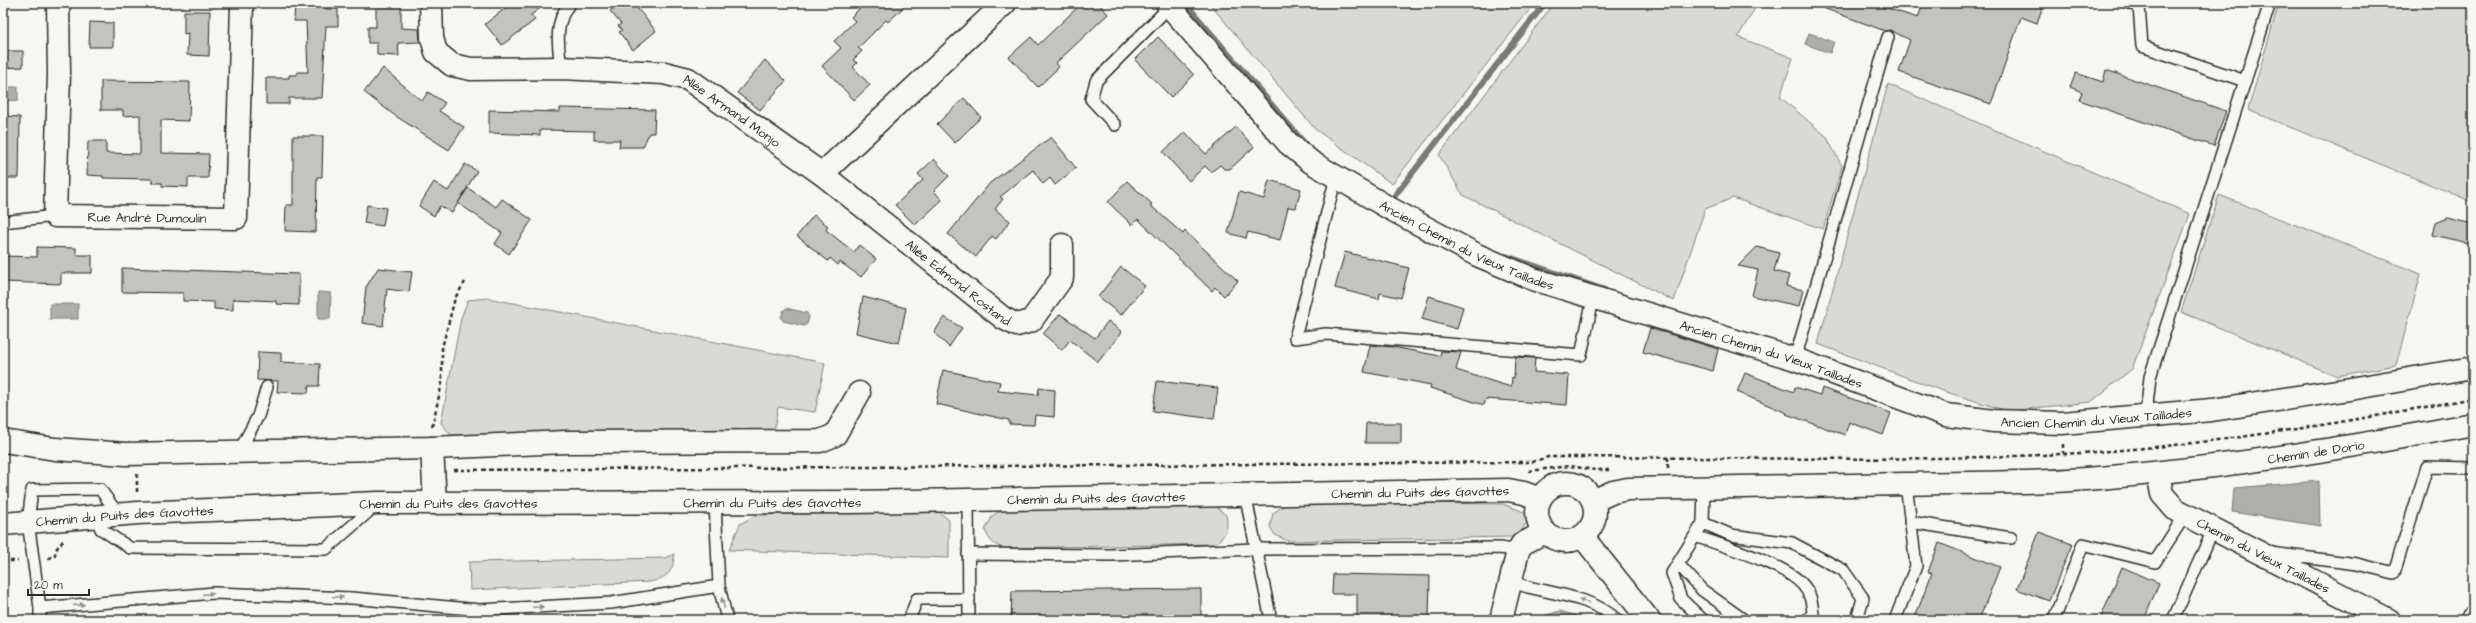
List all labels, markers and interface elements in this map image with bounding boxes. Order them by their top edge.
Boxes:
street label: Allée Armand Monjo [681,70,784,152]
street label: Ancien Chemin du Vieux Taillades [1376,196,1557,295]
street label: Rue André Dumoulin [87,208,207,228]
street label: Allée Edmond Rostand [901,236,1014,331]
street label: Ancien Chemin du Vieux Taillades [1677,316,1865,393]
street label: Ancien Chemin du Vieux Taillades [2000,404,2193,433]
street label: Chemin de Dorio [2267,436,2366,469]
street label: Chemin du Puits des Gavottes [1331,482,1510,503]
street label: Chemin du Puits des Gavottes [1007,488,1186,509]
street label: Chemin du Puits des Gavottes [683,494,862,512]
street label: Chemin du Puits des Gavottes [359,495,538,514]
street label: Chemin du Puits des Gavottes [35,502,214,531]
street label: Chemin du Vieux Taillades [2193,514,2333,598]
scale bar [28,571,89,597]
text: 20 m [34,577,63,594]
one-way arrow [202,590,215,597]
one-way arrow [332,594,345,600]
one-way arrow [720,597,726,609]
one-way arrow [1577,598,1589,604]
one-way arrow [73,601,85,608]
one-way arrow [532,604,545,610]

